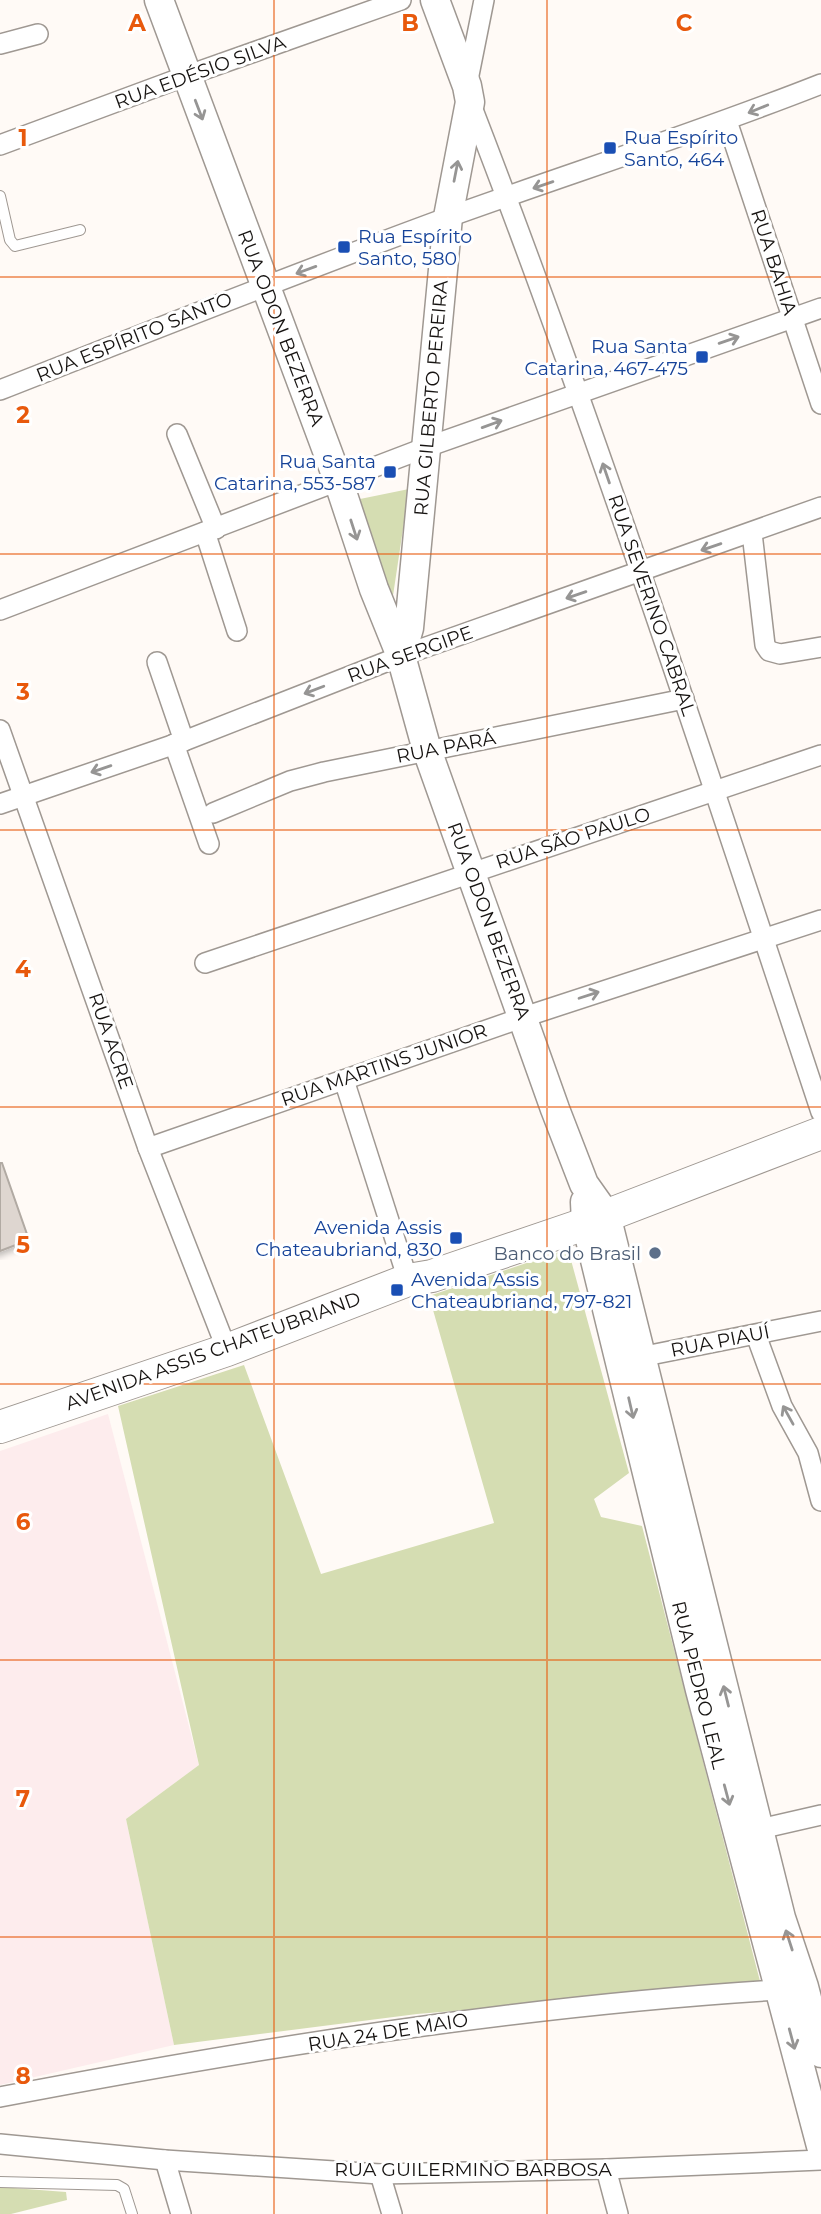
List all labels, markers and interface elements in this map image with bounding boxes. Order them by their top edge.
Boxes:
text: A [127,9,146,37]
text: B [401,9,419,37]
text: C [676,9,693,37]
street label: RUA EDÉSIO SILVA [111,30,289,114]
one-way arrow [193,99,206,121]
one-way arrow [747,103,769,116]
text: 1 [18,124,28,152]
place label: Rua Espírito Santo, 464 [624,126,738,171]
marker: Rua Espírito Santo, 464 [602,140,618,156]
one-way arrow [450,160,464,183]
one-way arrow [533,180,555,192]
street label: RUA BAHIA [746,206,802,318]
place label: Rua Espírito Santo, 580 [358,225,472,270]
street label: RUA ODON BEZERRA [233,227,329,430]
marker: Rua Espírito Santo, 580 [336,239,352,255]
one-way arrow [296,265,318,278]
street label: RUA GILBERTO PEREIRA [409,279,453,517]
street label: RUA ESPÍRITO SANTO [33,287,235,387]
one-way arrow [718,333,740,345]
place label: Rua Santa Catarina, 467-475 [524,335,688,380]
marker: Rua Santa Catarina, 467-475 [694,349,710,365]
text: 2 [16,401,30,429]
one-way arrow [480,417,502,429]
place label: Rua Santa Catarina, 553-587 [214,450,376,495]
one-way arrow [599,462,611,484]
marker: Rua Santa Catarina, 553-587 [382,464,398,480]
street label: RUA SEVERINO CABRAL [603,491,701,719]
one-way arrow [349,519,361,541]
one-way arrow [700,541,722,554]
one-way arrow [565,590,587,602]
street label: RUA SERGIPE [344,621,476,687]
text: 3 [15,678,30,706]
one-way arrow [304,685,326,697]
street label: RUA PARÁ [394,726,498,768]
one-way arrow [90,763,112,776]
street label: RUA SÃO PAULO [493,802,653,874]
street label: RUA ODON BEZERRA [443,819,536,1023]
text: 4 [15,955,31,983]
one-way arrow [577,988,599,1001]
street label: RUA ACRE [84,990,138,1092]
street label: RUA MARTINS JUNIOR [278,1019,490,1111]
place label: Avenida Assis Chateaubriand, 830 [255,1216,442,1261]
marker: Avenida Assis Chateaubriand, 830 [448,1230,464,1246]
text: 5 [16,1231,30,1259]
place label: Banco do Brasil [494,1242,641,1265]
marker: Banco do Brasil [647,1245,663,1261]
place label: Avenida Assis Chateaubriand, 797-821 [411,1268,632,1313]
marker: Avenida Assis Chateaubriand, 797-821 [389,1282,405,1298]
street label: AVENIDA ASSIS CHATEUBRIAND [62,1287,364,1415]
street label: RUA PIAUÍ [669,1320,773,1362]
one-way arrow [625,1396,639,1419]
one-way arrow [780,1405,794,1426]
text: 6 [16,1508,31,1536]
street label: RUA PEDRO LEAL [667,1599,731,1772]
one-way arrow [719,1686,732,1708]
one-way arrow [721,1783,734,1806]
text: 7 [16,1785,30,1813]
one-way arrow [782,1930,794,1952]
street label: RUA 24 DE MAIO [306,2008,470,2056]
one-way arrow [786,2028,799,2050]
text: 8 [15,2062,31,2090]
street label: RUA GUILERMINO BARBOSA [334,2158,612,2181]

